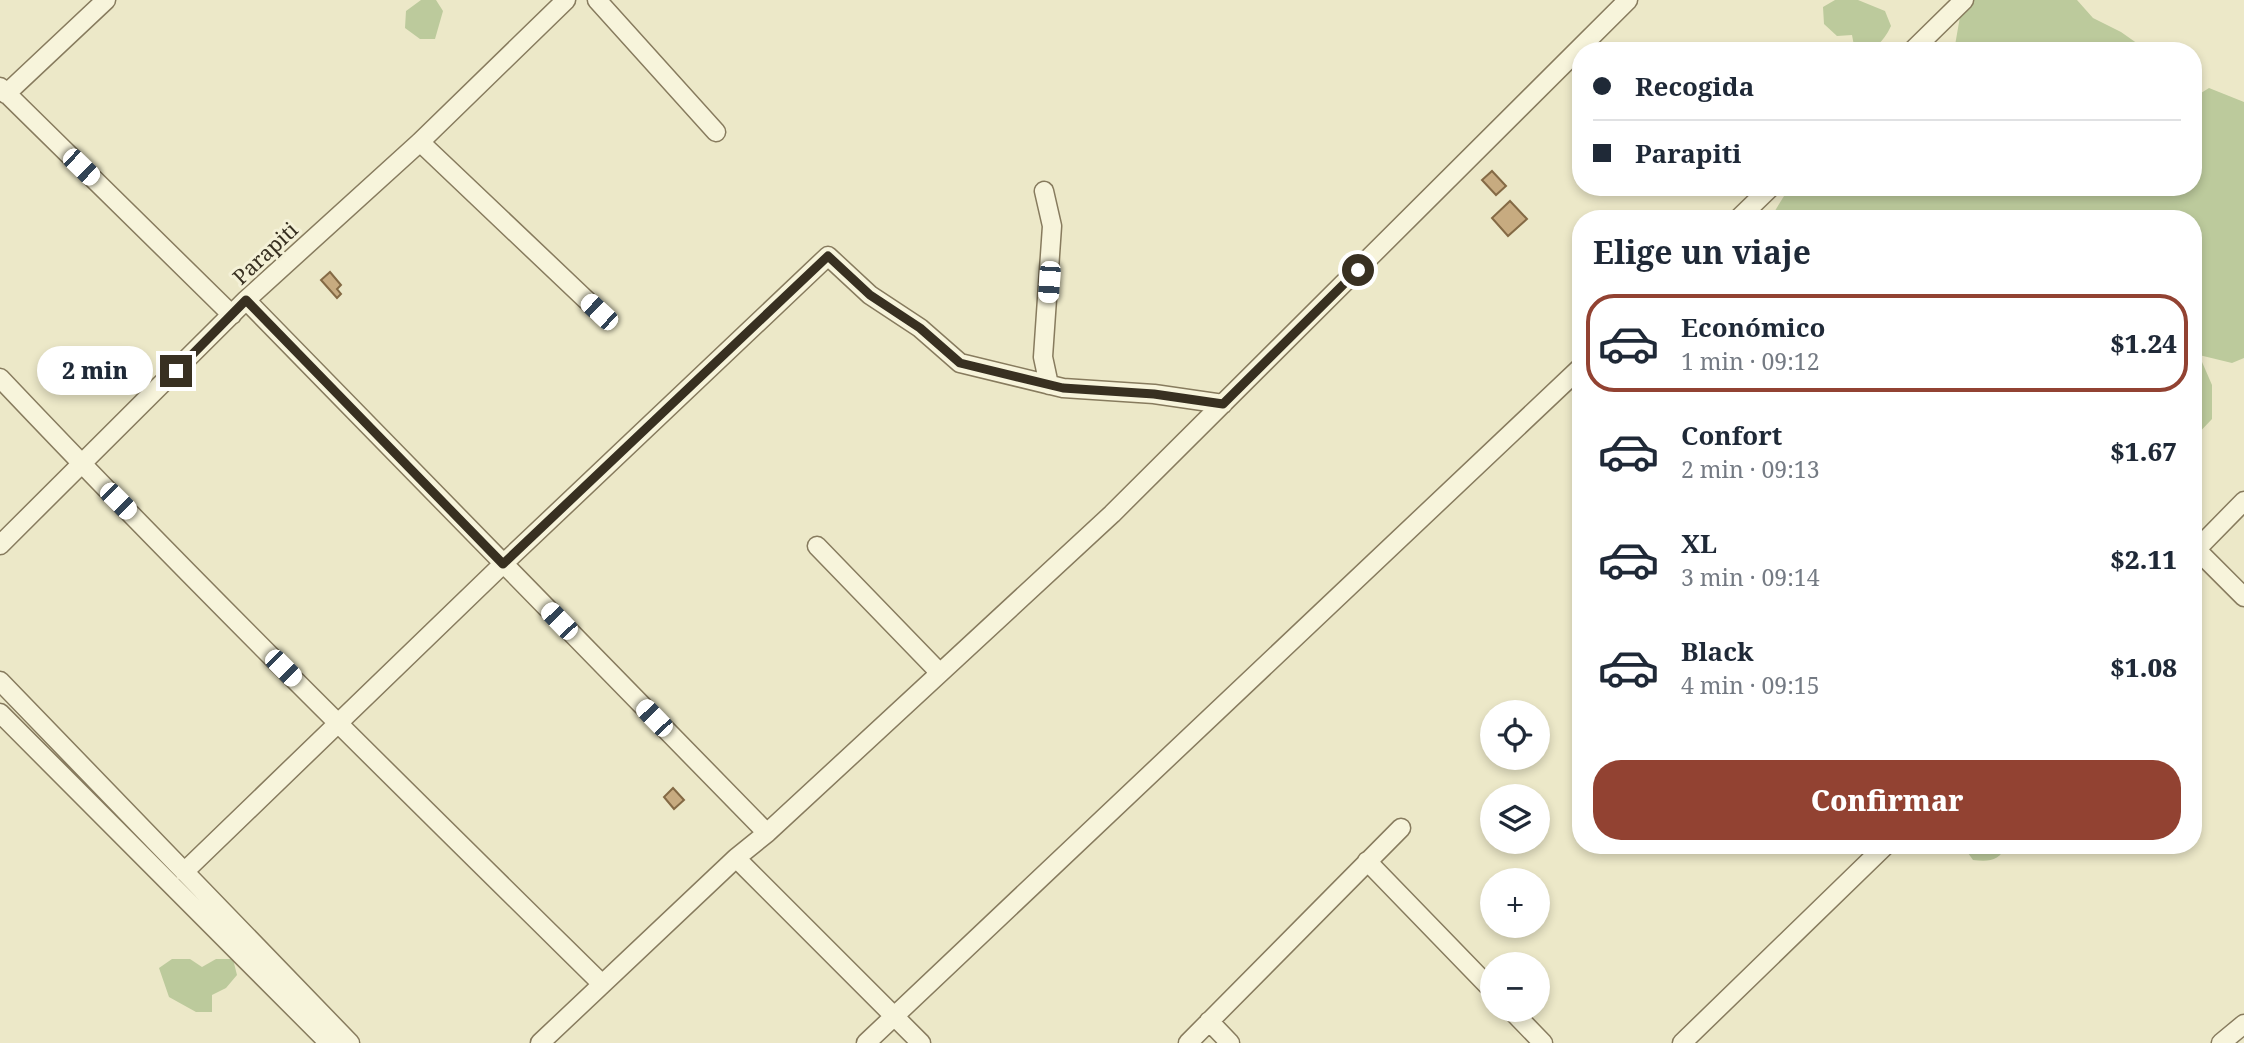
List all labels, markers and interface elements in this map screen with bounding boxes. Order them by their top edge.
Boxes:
text: Recogida [1635,68,1754,104]
text: Parapiti [1635,135,1741,171]
car [59,145,104,189]
street label: Parapiti [226,215,304,290]
text: Elige un viaje [1593,230,1811,273]
route start [1342,254,1374,286]
car [1038,260,1061,304]
car [577,290,622,334]
text: Económico [1681,309,1825,345]
icon: car [1597,312,1660,375]
text: $1.24 [2110,325,2177,361]
text: 1 min · 09:12 [1681,345,1819,377]
callout: 2 min [36,346,152,396]
text: 2 min [62,354,128,386]
route end [160,355,192,387]
text: Confort [1681,417,1782,453]
icon: car [1597,420,1660,483]
text: $1.67 [2110,433,2177,469]
text: 2 min · 09:13 [1681,453,1819,485]
car [96,479,141,523]
text: XL [1681,525,1717,561]
icon: car [1597,528,1660,591]
text: $2.11 [2110,541,2177,577]
text: 3 min · 09:14 [1681,561,1819,593]
car [537,599,582,643]
text: Black [1681,633,1754,669]
icon: car [1597,636,1660,699]
car [261,646,306,690]
text: $1.08 [2110,649,2177,685]
text: 4 min · 09:15 [1681,669,1819,701]
car [632,696,677,740]
map controls [1480,700,1550,1022]
button: locate [1480,700,1550,770]
button: Confirmar [1593,760,2181,840]
button: layers [1480,784,1550,854]
button: + [1480,868,1550,938]
button: − [1480,952,1550,1022]

